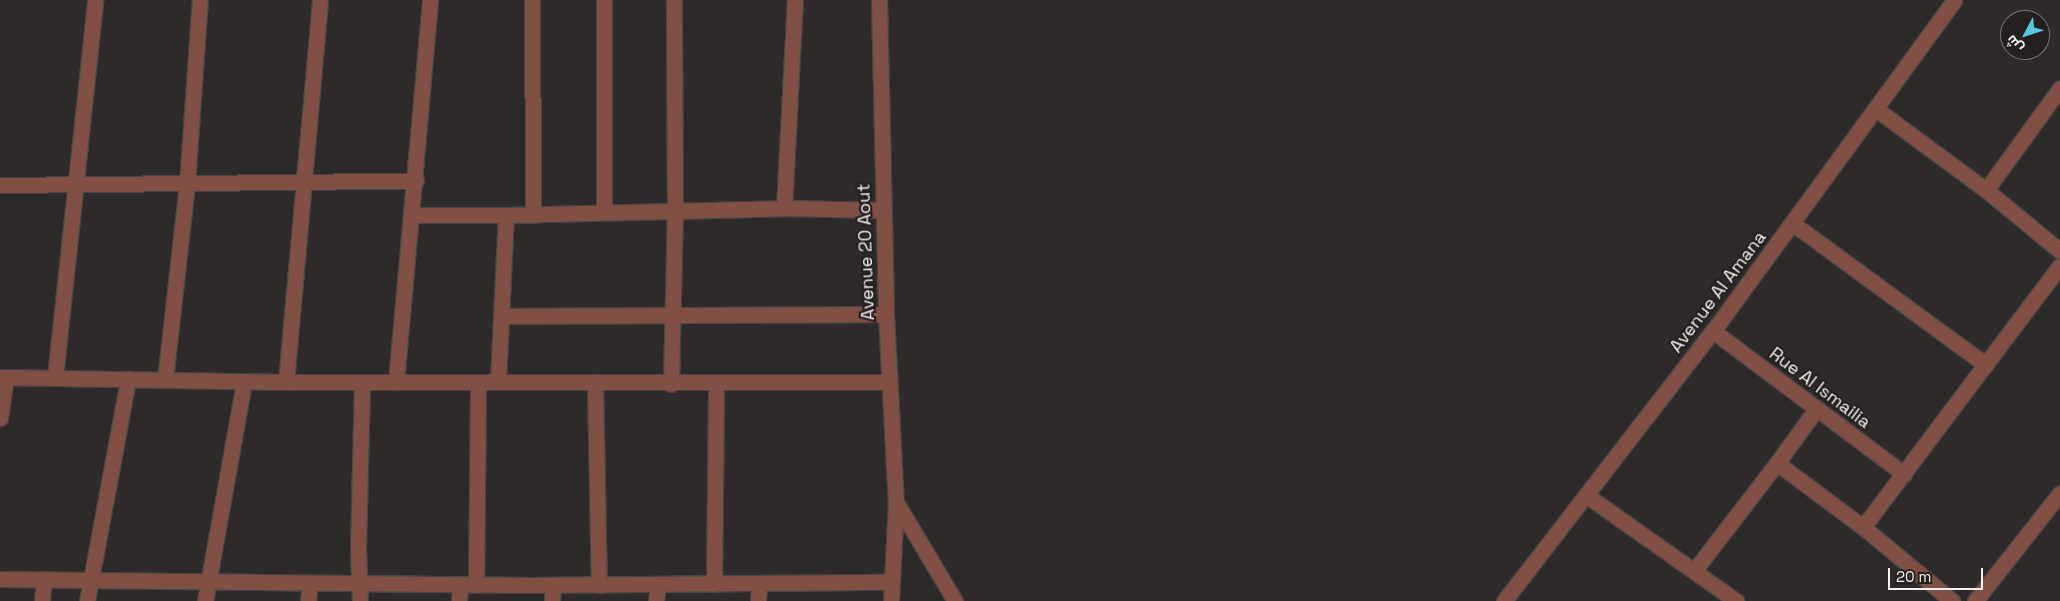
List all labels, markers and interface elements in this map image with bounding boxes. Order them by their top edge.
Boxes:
north arrow [2000,10,2050,60]
text: ش [2002,31,2027,57]
street label: Avenue 20 Aout [853,183,879,321]
street label: Avenue Al Amana [1665,227,1771,357]
street label: Rue Al Ismailia [1765,343,1875,433]
scale bar [1890,558,1985,590]
text: 20 m [1896,567,1931,586]

